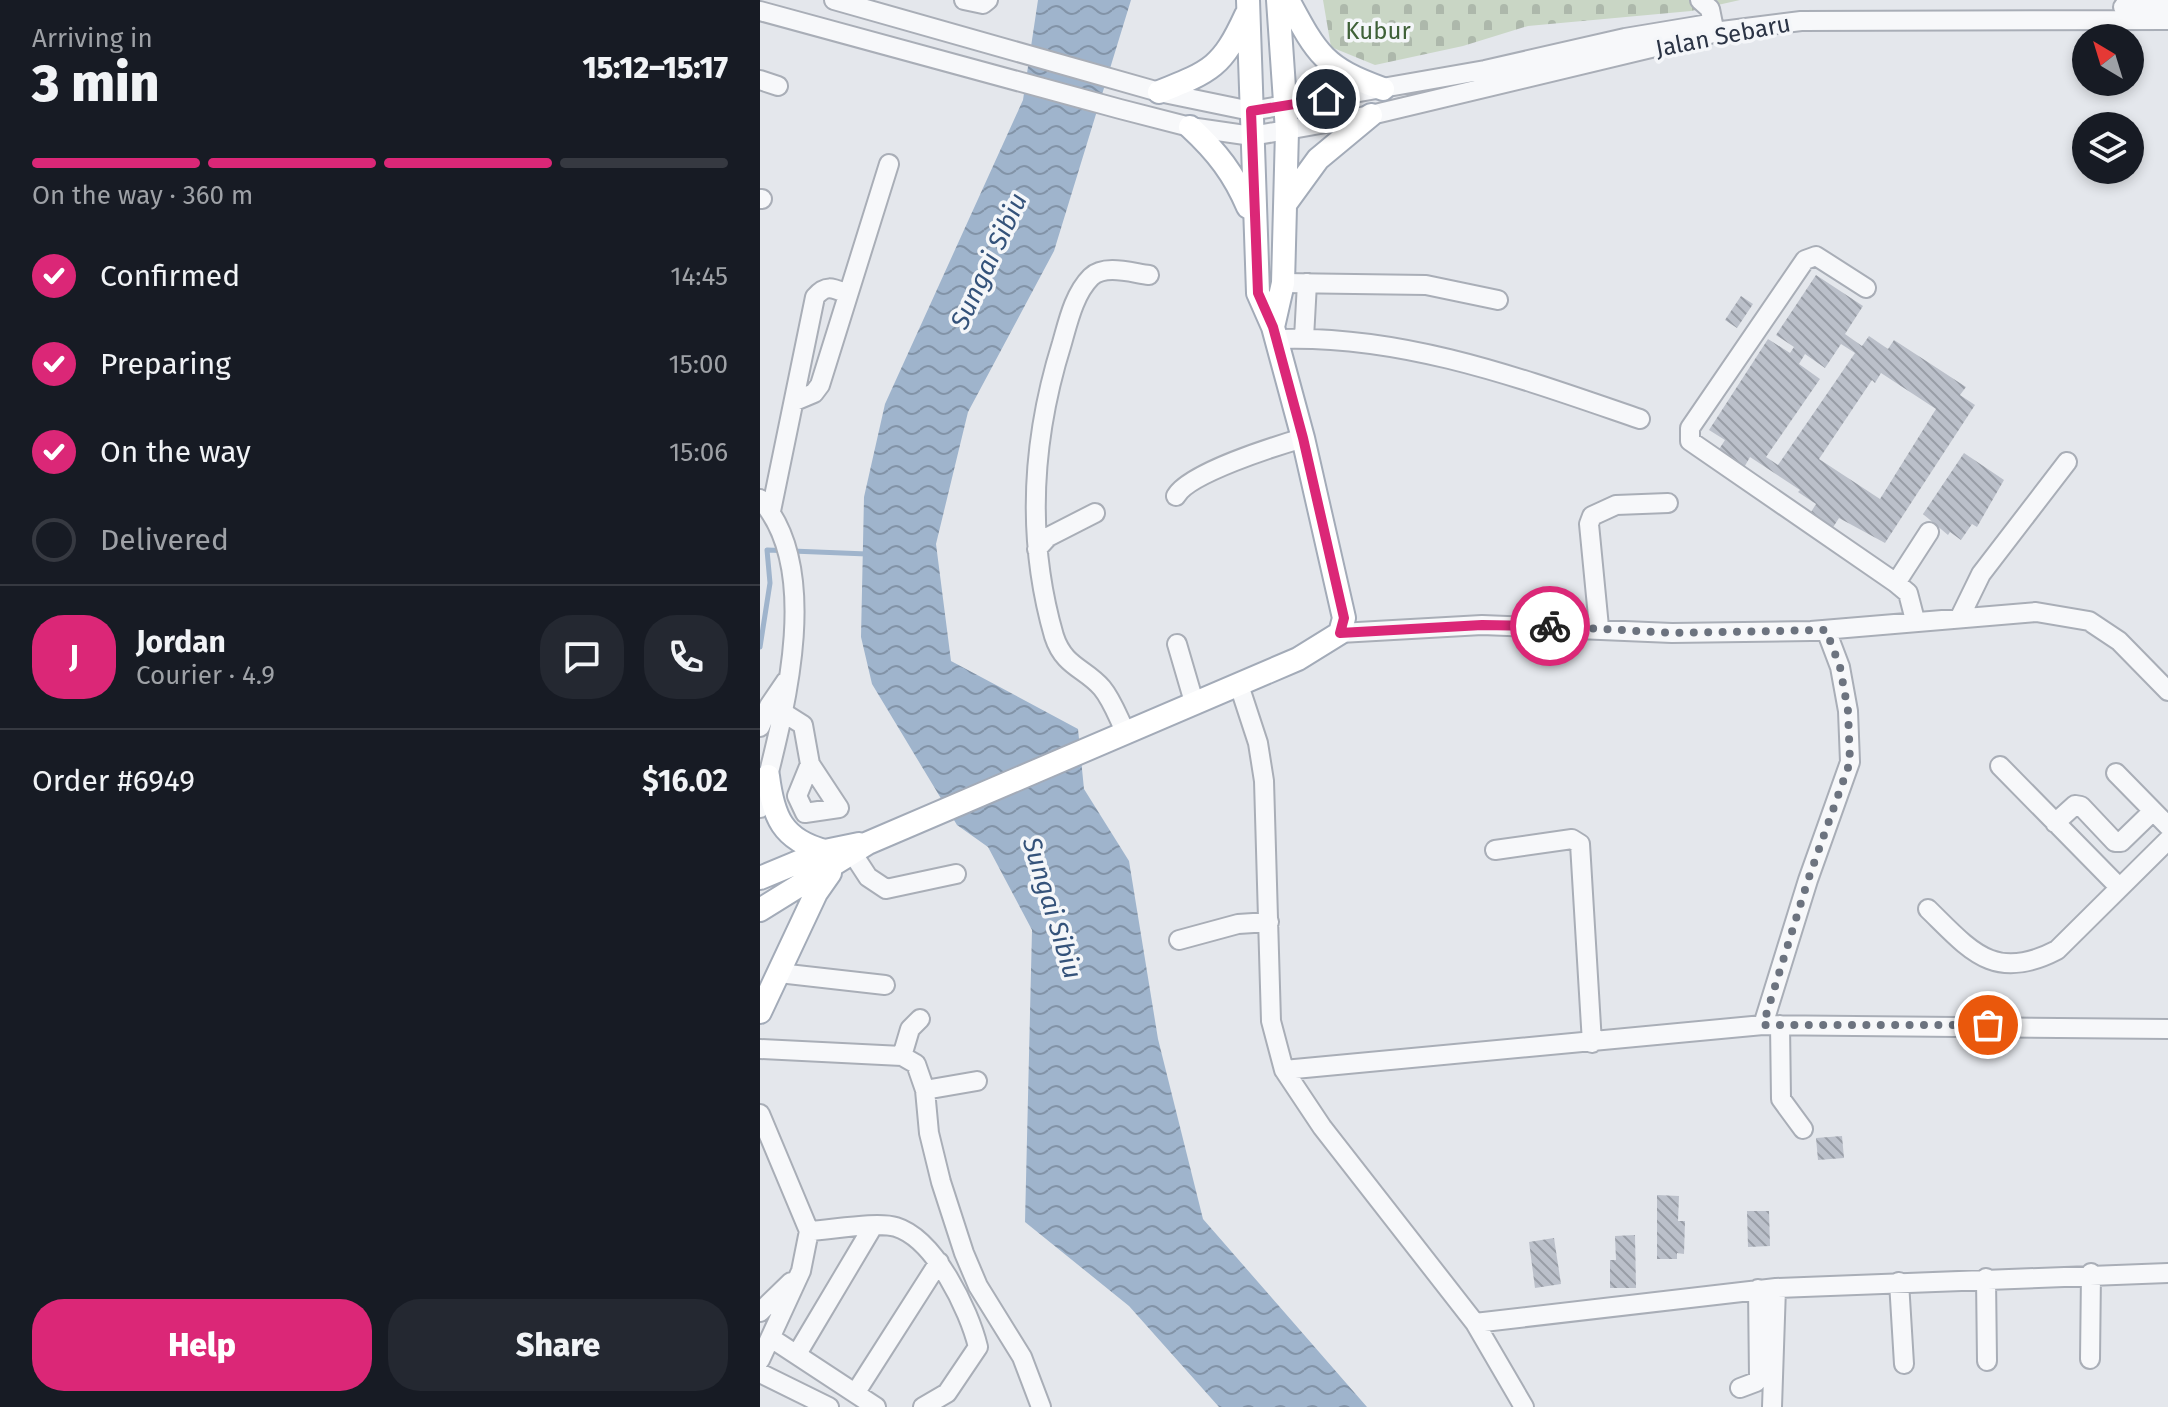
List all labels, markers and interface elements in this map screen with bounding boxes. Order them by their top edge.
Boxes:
street label: Jalan Sebaru [1653,9,1793,63]
park label: Kubur [1345,17,1411,45]
text: Arriving in [32,23,153,54]
north arrow [2072,24,2144,96]
map controls [2072,24,2144,184]
text: 15:12–15:17 [583,50,728,86]
text: 3 min [32,52,160,115]
pin [1292,65,1360,133]
icon: home [1304,77,1348,121]
button: layers [2072,112,2144,184]
text: On the way · 360 m [32,180,253,211]
water label: Sungai Sibiu [944,188,1034,335]
icon: check [32,254,76,298]
text: Confirmed [100,258,240,294]
text: 14:45 [670,261,728,292]
icon: check [32,342,76,386]
text: Preparing [100,346,231,382]
text: 15:00 [668,349,728,380]
icon: check [32,430,76,474]
text: On the way [100,434,251,470]
text: 15:06 [669,437,728,468]
text: Delivered [100,522,229,558]
courier [1510,586,1590,666]
icon: bike [1528,604,1572,648]
button: chat [540,615,624,699]
button: phone [644,615,728,699]
text: Jordan [136,624,226,660]
text: J [69,639,79,675]
text: Courier · 4.9 [136,660,275,691]
text: Order #6949 [32,763,195,799]
text: $16.02 [642,763,728,799]
water label: Sungai Sibiu [1015,832,1088,983]
pin [1954,991,2022,1059]
icon: bag [1966,1003,2010,1047]
button: Help [32,1299,372,1391]
button: Share [388,1299,728,1391]

